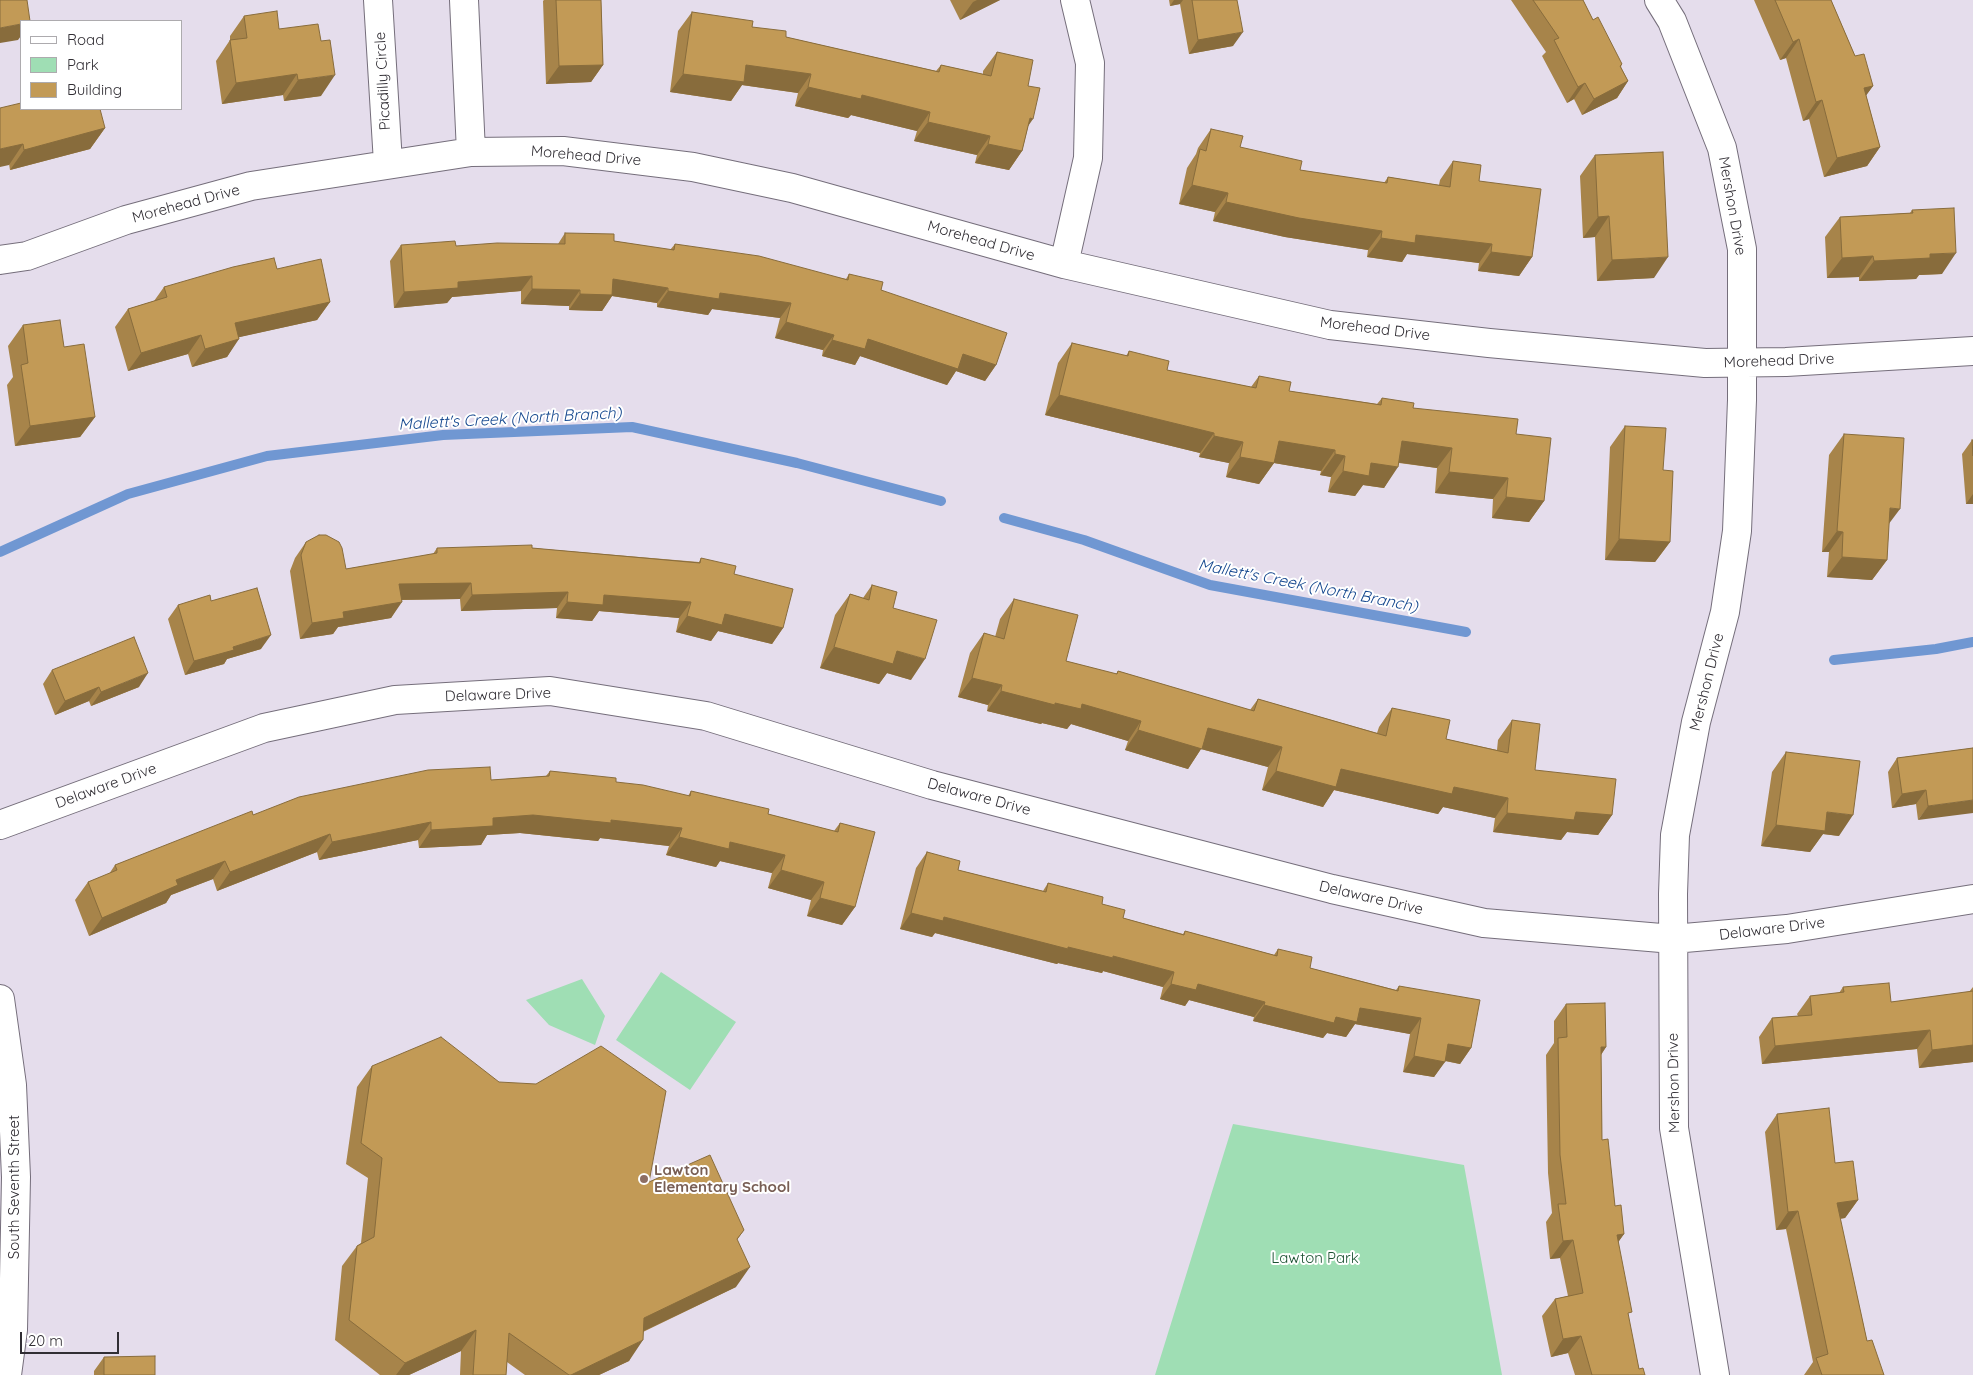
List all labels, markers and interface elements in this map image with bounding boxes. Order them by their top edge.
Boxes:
legend [20,20,182,110]
text: Road [67,30,104,49]
street label: Picadilly Circle [371,31,395,131]
text: Park [67,55,99,74]
text: Building [67,80,122,99]
street label: Morehead Drive [530,142,642,170]
street label: Mershon Drive [1714,155,1750,257]
street label: Morehead Drive [130,181,242,227]
street label: Morehead Drive [925,217,1037,265]
street label: Morehead Drive [1319,313,1431,345]
street label: Morehead Drive [1723,350,1835,372]
water label: Mallett's Creek (North Branch) [398,404,622,434]
water label: Mallett's Creek (North Branch) [1197,555,1419,617]
street label: Mershon Drive [1686,631,1728,733]
street label: Delaware Drive [445,684,551,706]
street label: Delaware Drive [53,759,159,813]
street label: Delaware Drive [925,775,1033,819]
street label: Delaware Drive [1317,877,1425,919]
street label: Delaware Drive [1718,914,1826,944]
street label: Mershon Drive [1664,1033,1684,1133]
street label: South Seventh Street [5,1115,23,1259]
place label: Lawton Elementary School [654,1161,790,1196]
marker: Lawton Elementary School [638,1173,650,1185]
park label: Lawton Park [1271,1249,1359,1267]
scale bar [22,1322,121,1354]
text: 20 m [28,1331,63,1350]

